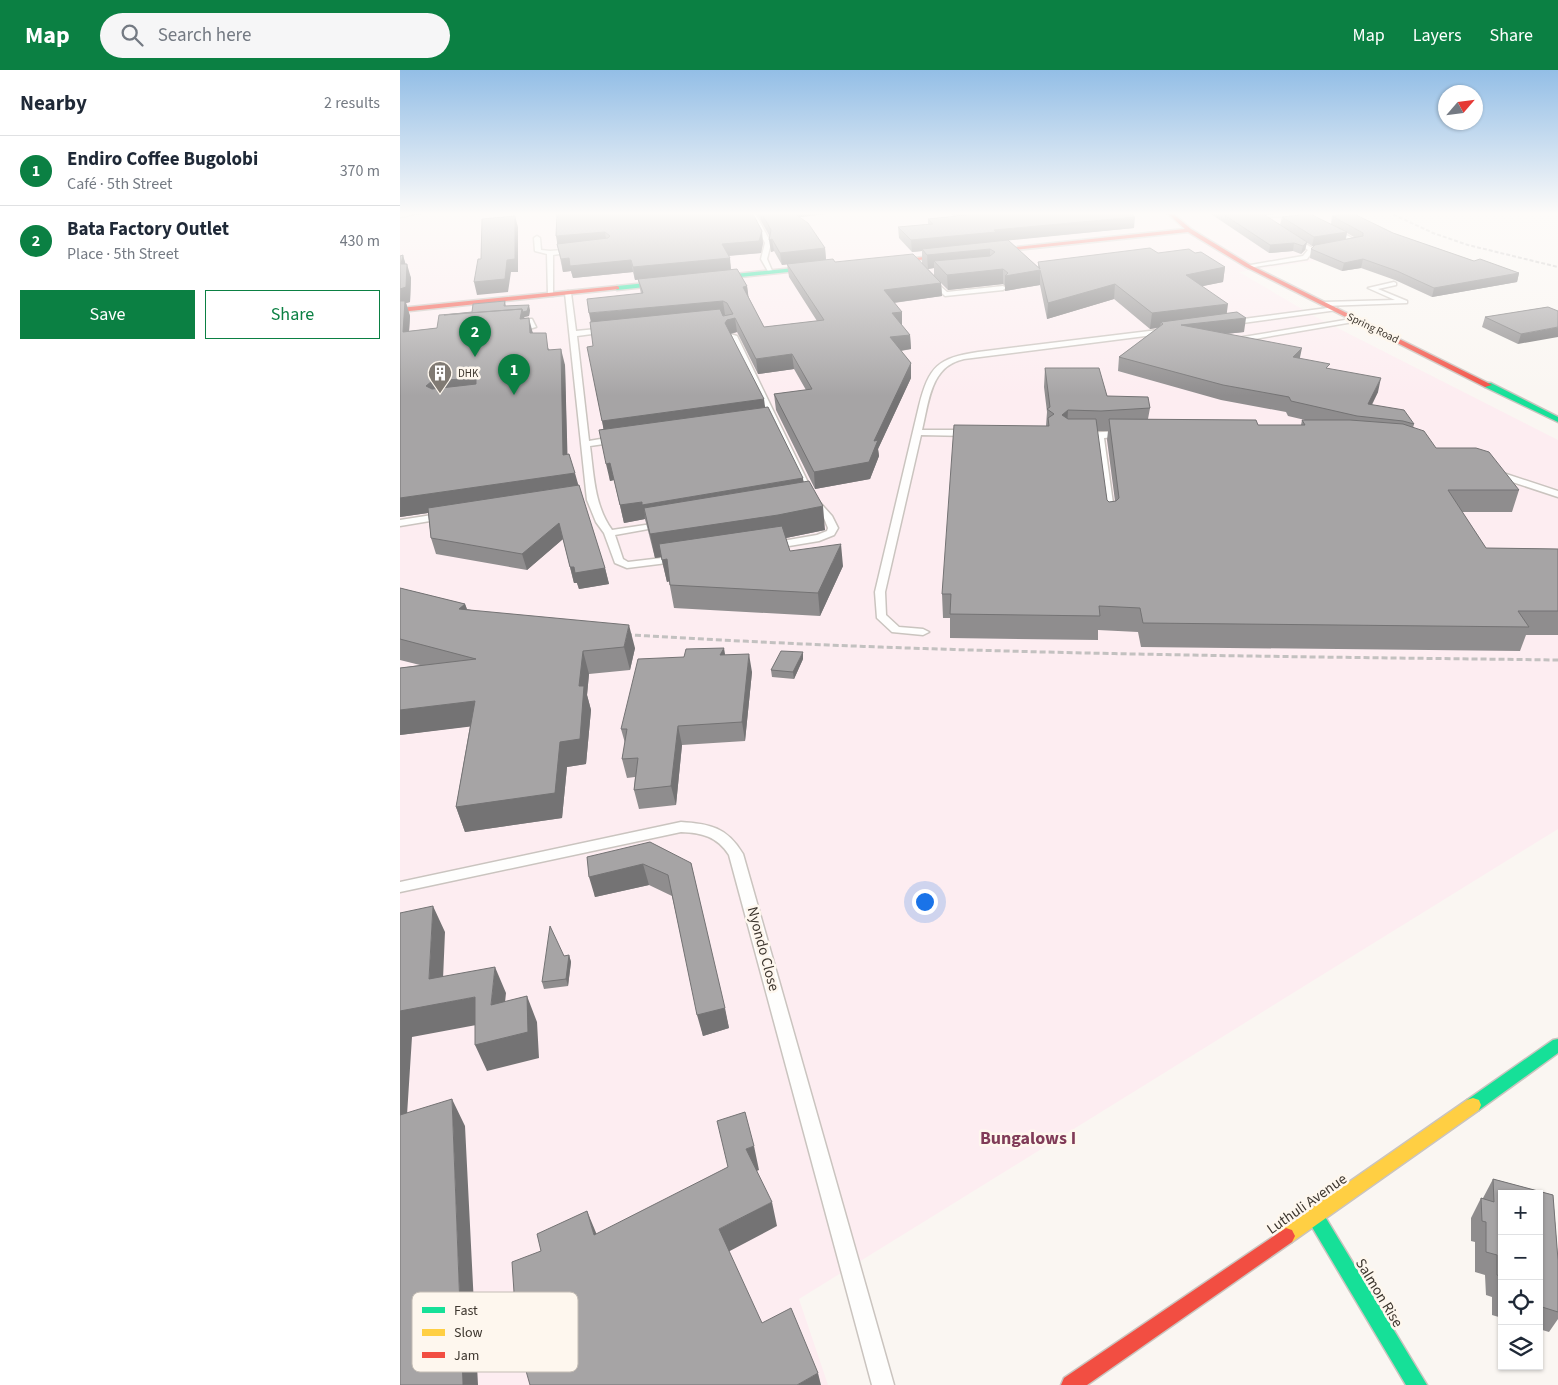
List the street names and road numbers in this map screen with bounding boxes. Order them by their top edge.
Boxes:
street label: Spring Road [1345,309,1401,347]
street label: Nyondo Close [742,904,784,994]
street label: Luthuli Avenue [1263,1169,1351,1239]
street label: Salmon Rise [1350,1255,1408,1331]

